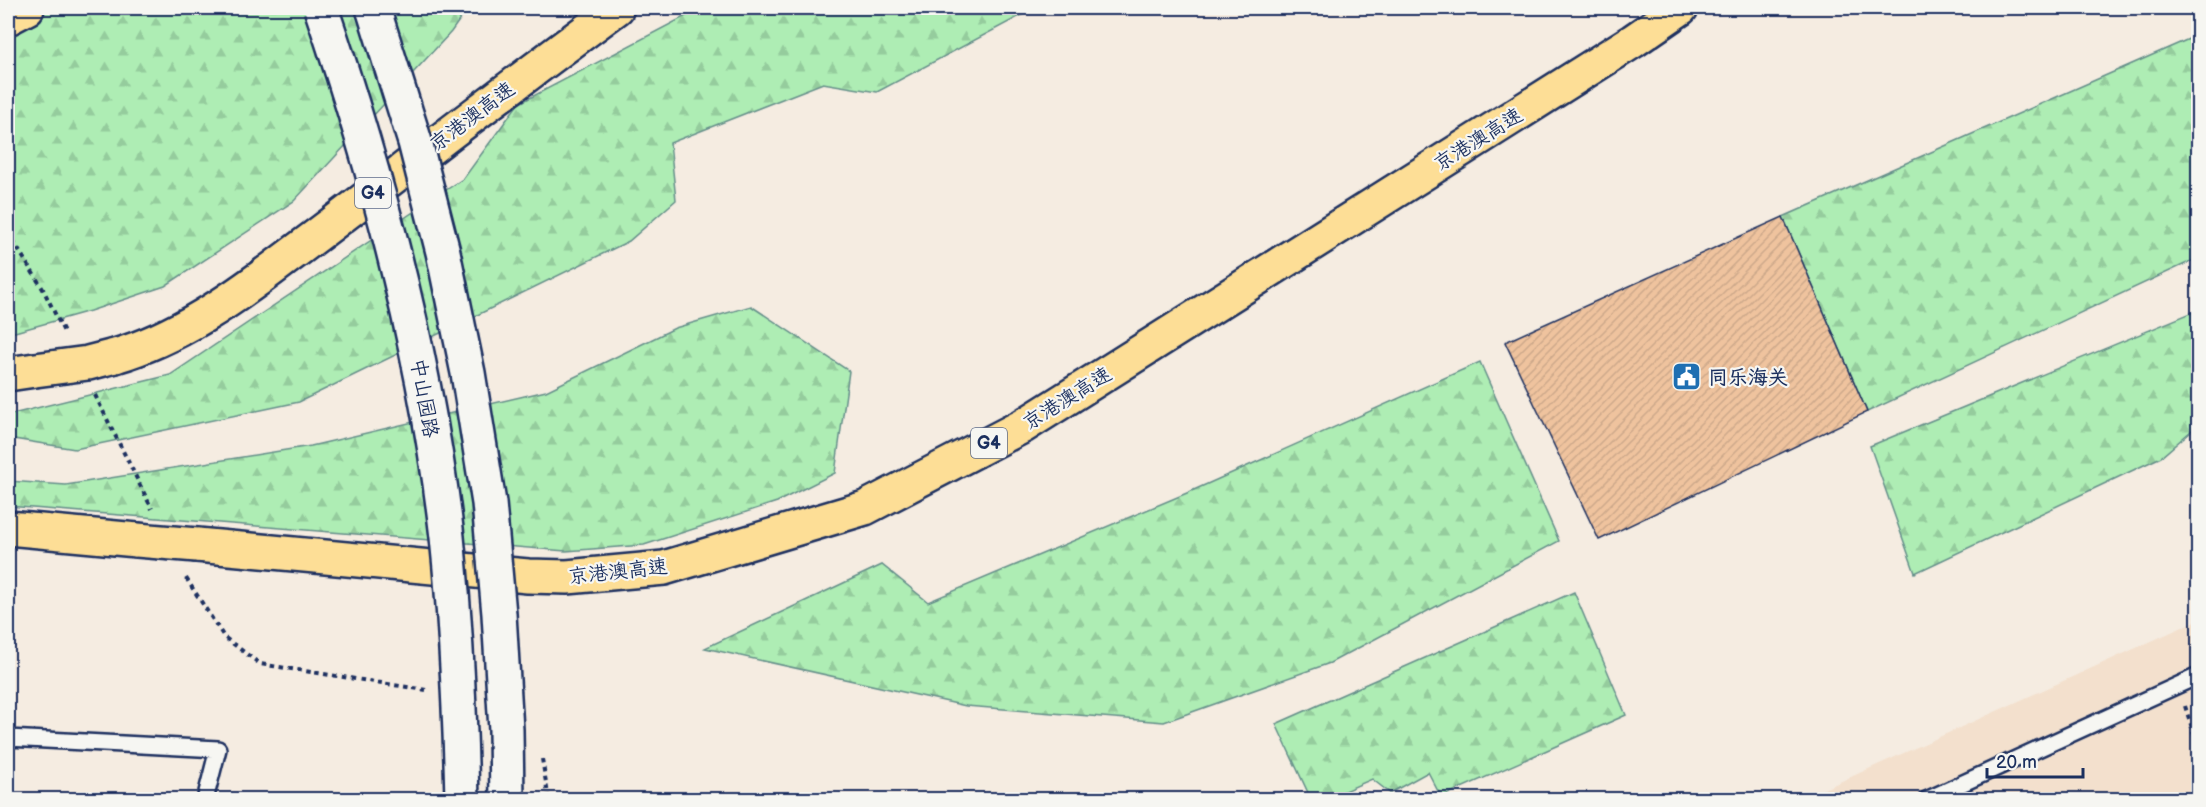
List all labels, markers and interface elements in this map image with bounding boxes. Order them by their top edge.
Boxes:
street label: 京港澳高速 [425,77,520,156]
street label: 京港澳高速 [1430,103,1527,177]
road number: G4 [355,178,391,208]
street label: 中山园路 [405,357,443,441]
public building icon: 同乐海关 [1671,361,1703,393]
street label: 京港澳高速 [1019,362,1116,436]
place label: 同乐海关 [1708,366,1788,390]
road number: G4 [971,428,1007,458]
street label: 京港澳高速 [567,555,669,589]
scale bar [1987,741,2083,779]
text: 20 m [1996,752,2037,773]

